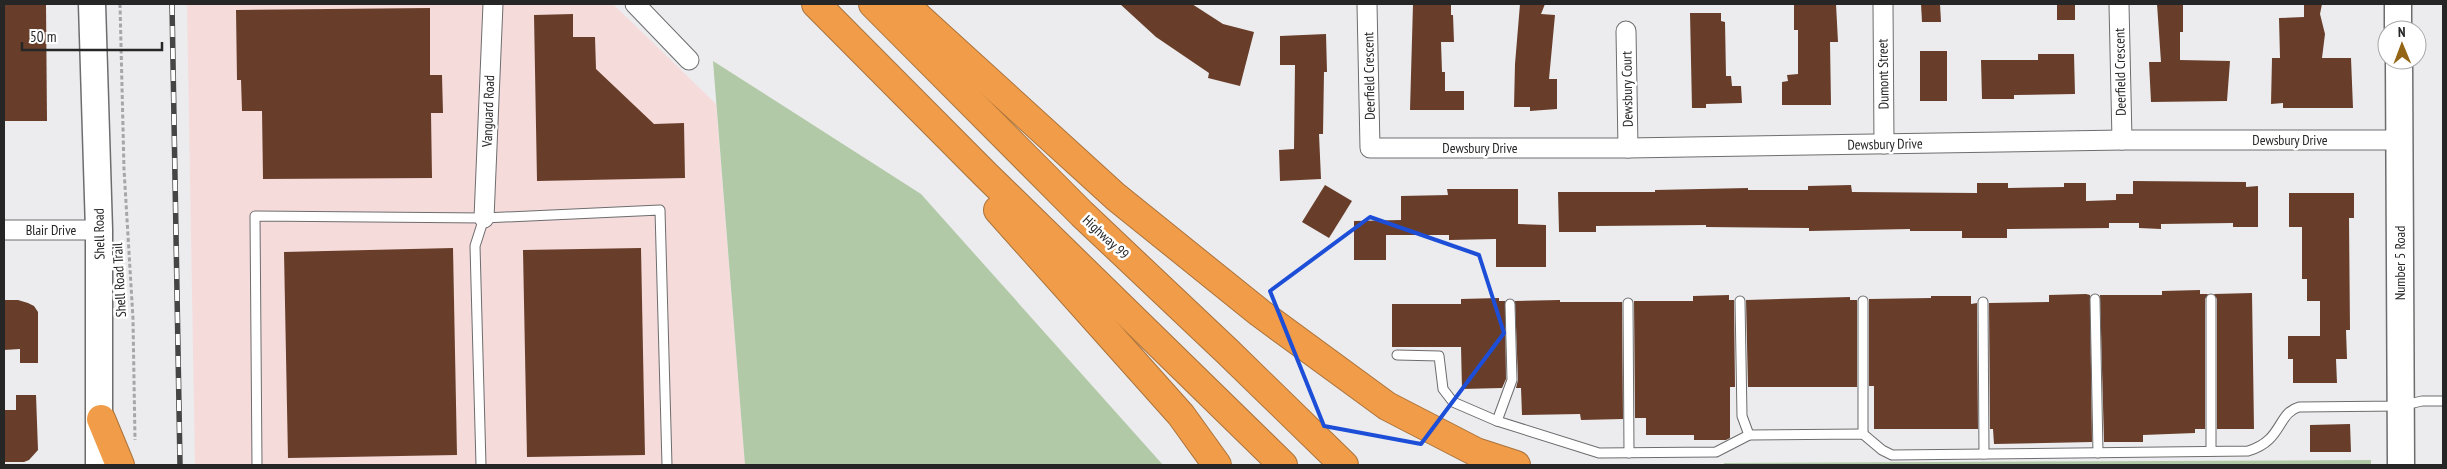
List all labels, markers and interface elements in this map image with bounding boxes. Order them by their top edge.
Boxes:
scale bar [22,20,162,52]
north arrow [2377,20,2427,70]
text: N [2398,23,2406,41]
text: 50 m [30,27,56,46]
street label: Deerfield Crescent [2110,28,2130,116]
street label: Deerfield Crescent [1359,32,1379,120]
street label: Dumont Street [1873,38,1893,109]
street label: Dewsbury Court [1617,51,1637,127]
street label: Vanguard Road [478,75,498,148]
street label: Dewsbury Drive [2252,131,2328,149]
street label: Dewsbury Drive [1847,134,1923,154]
street label: Dewsbury Drive [1442,139,1518,157]
street label: Shell Road [90,208,108,260]
street label: Highway 99 [1079,211,1133,263]
street label: Blair Drive [26,221,77,239]
street label: Number 5 Road [2391,226,2409,300]
street label: Shell Road Trail [108,241,130,318]

